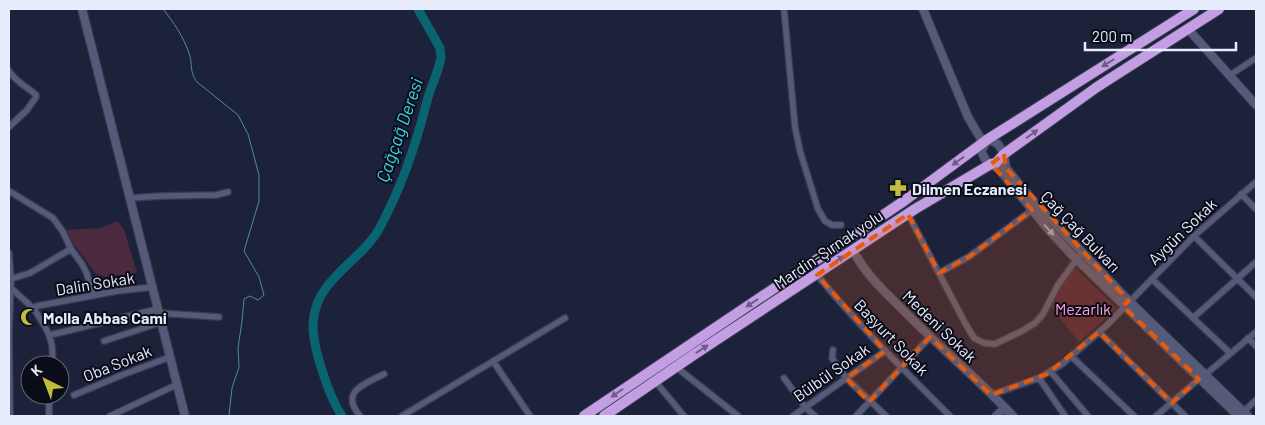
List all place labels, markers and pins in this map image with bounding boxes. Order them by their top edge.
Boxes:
pharmacy icon: Dilmen Eczanesi [888,178,908,198]
place label: Dilmen Eczanesi [912,179,1027,198]
mosque icon: Molla Abbas Cami [19,307,39,327]
place label: Molla Abbas Cami [43,308,167,327]

